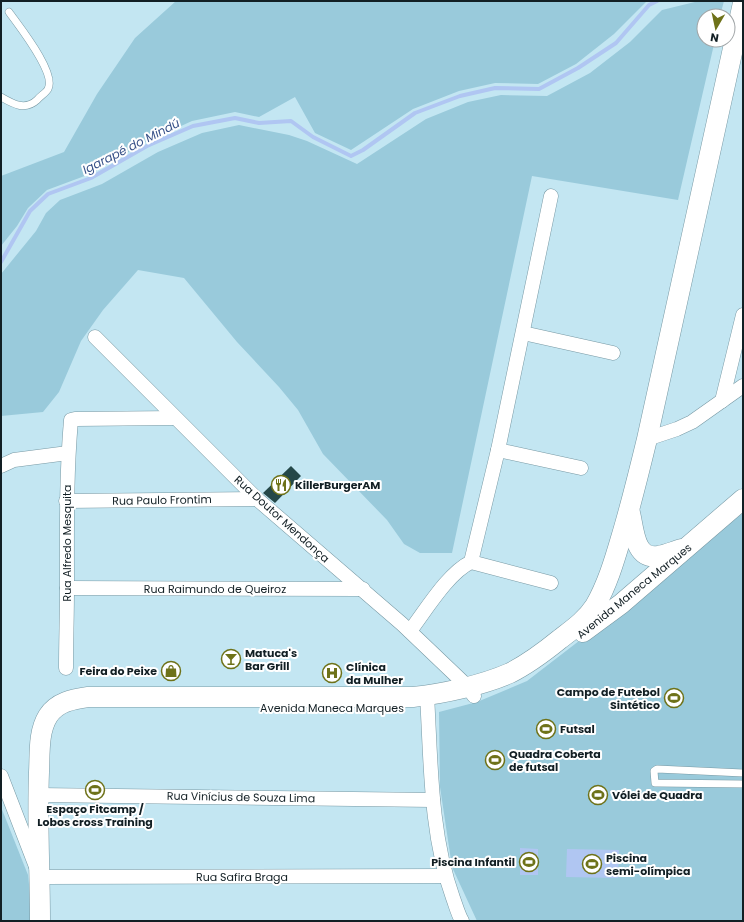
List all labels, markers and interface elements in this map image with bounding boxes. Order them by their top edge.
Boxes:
north arrow [696,8,736,48]
text: N [709,29,720,46]
water label: Igarapé do Mindú [79,114,183,178]
street label: Rua Doutor Mendonça [231,472,333,566]
restaurant icon: KillerBurgerAM [270,474,292,496]
place label: KillerBurgerAM [295,477,380,493]
street label: Rua Alfredo Mesquita [59,485,75,601]
street label: Rua Paulo Frontim [112,491,212,509]
street label: Avenida Maneca Marques [573,539,695,642]
street label: Rua Raimundo de Queiroz [144,581,286,597]
place label: Matuca's Bar Grill [245,645,297,674]
bar icon: Matuca's Bar Grill [220,648,242,670]
place label: Clínica da Mulher [346,659,403,688]
shop icon: Feira do Peixe [160,660,182,682]
hospital icon: Clínica da Mulher [321,662,343,684]
place label: Feira do Peixe [80,663,157,679]
place label: Campo de Futebol Sintético [557,684,660,713]
sports icon: Campo de Futebol Sintético [663,687,685,709]
street label: Avenida Maneca Marques [260,700,404,716]
sports icon: Futsal [535,718,557,740]
place label: Futsal [560,721,595,737]
place label: Quadra Coberta de futsal [509,746,601,775]
sports icon: Quadra Coberta de futsal [484,749,506,771]
sports icon: Espaço Fitcamp / Lobos cross Training [84,779,106,801]
sports icon: Vólei de Quadra [587,784,609,806]
place label: Vólei de Quadra [612,787,702,803]
street label: Rua Vinícius de Souza Lima [167,788,315,806]
place label: Espaço Fitcamp / Lobos cross Training [37,801,153,830]
place label: Piscina semi-olímpica [606,850,690,879]
sports icon: Piscina Infantil [518,851,540,873]
sports icon: Piscina semi-olímpica [581,853,603,875]
place label: Piscina Infantil [431,854,515,870]
street label: Rua Safira Braga [196,869,288,885]

